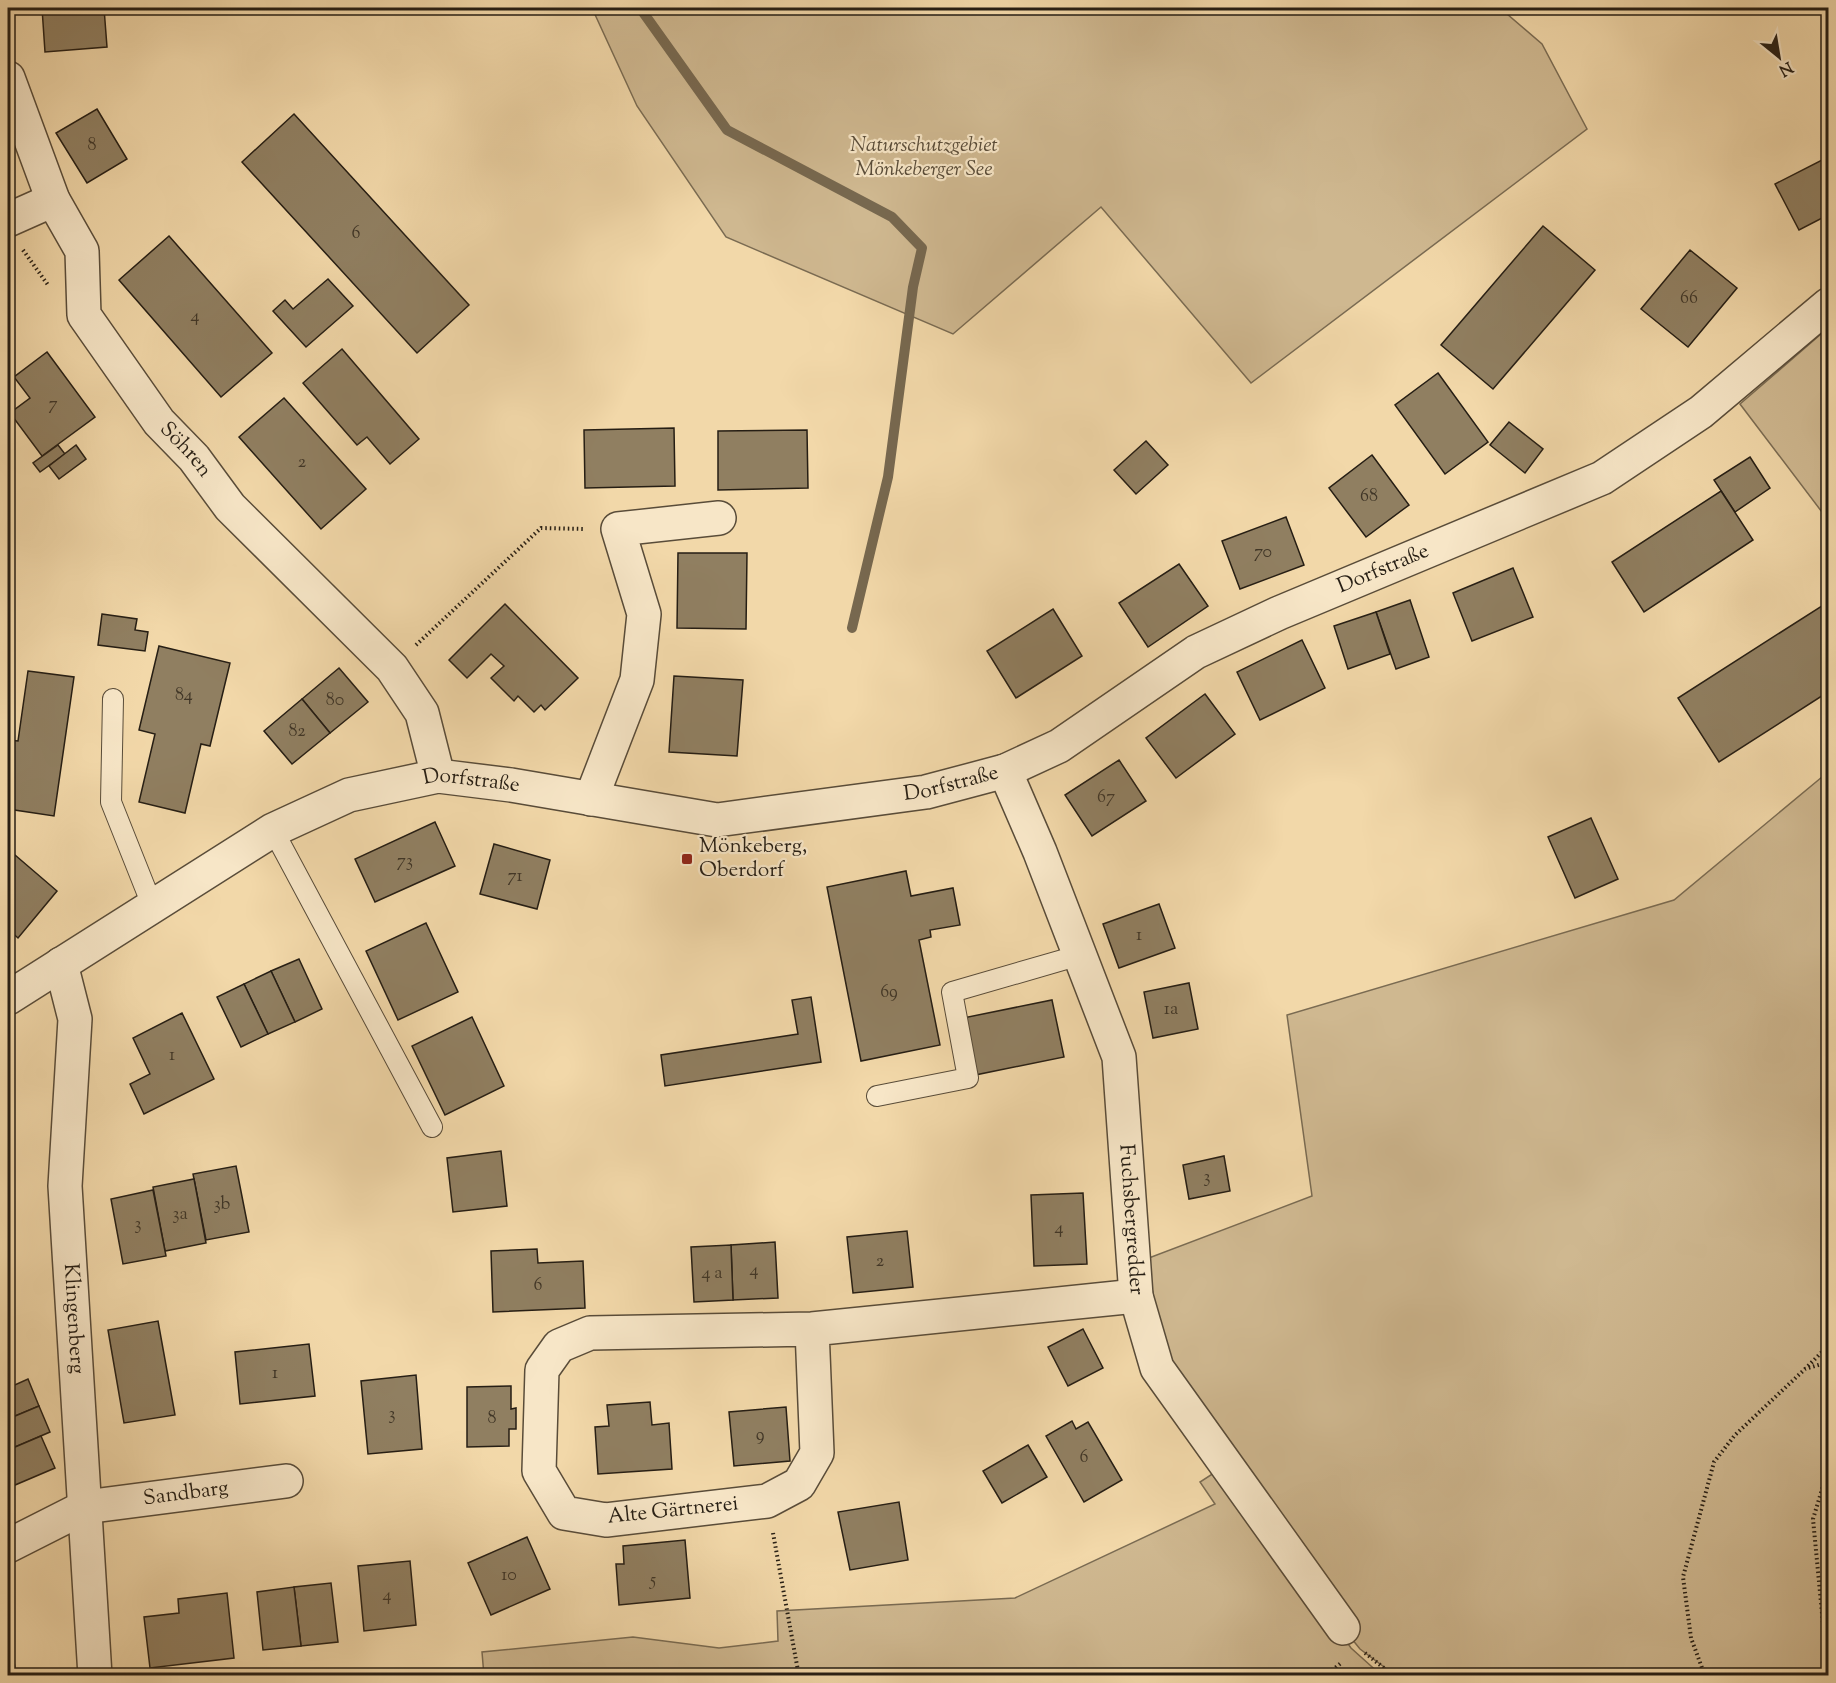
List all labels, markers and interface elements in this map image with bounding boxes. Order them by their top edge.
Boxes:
north arrow [1749,27,1809,87]
text: N [1774,55,1797,81]
park label: Naturschutzgebiet Mönkeberger See [850,131,998,185]
house number: 8 [88,133,97,159]
house number: 6 [352,221,361,247]
house number: 66 [1680,286,1698,312]
house number: 4 [190,304,200,330]
house number: 7 [48,392,58,418]
street label: Söhren [152,416,219,484]
house number: 2 [298,450,307,476]
house number: 68 [1360,484,1378,510]
street label: Dorfstraße [1333,537,1434,602]
house number: 70 [1254,540,1272,566]
house number: 84 [175,683,193,709]
house number: 80 [326,688,344,714]
house number: 82 [288,719,306,745]
street label: Dorfstraße [902,758,1002,810]
street label: Dorfstraße [420,761,522,801]
house number: 67 [1097,785,1115,811]
place label: Mönkeberg, Oberdorf [699,832,807,886]
house number: 73 [397,849,413,875]
marker: Mönkeberg, Oberdorf [680,852,694,866]
house number: 71 [507,864,523,890]
house number: 1 [1136,923,1142,949]
house number: 69 [880,980,898,1006]
house number: 1a [1164,997,1178,1023]
house number: 1 [169,1043,175,1069]
street label: Fuchsbergredder [1110,1143,1151,1296]
house number: 3 [1203,1165,1211,1191]
house number: 3b [214,1192,231,1218]
house number: 3a [172,1202,188,1228]
house number: 3 [134,1212,142,1238]
house number: 4 [1054,1216,1064,1242]
house number: 2 [876,1249,885,1275]
house number: 4 [749,1258,759,1284]
house number: 4 a [701,1261,723,1287]
street label: Klingenberg [55,1262,91,1375]
house number: 6 [534,1273,543,1299]
house number: 1 [272,1361,278,1387]
house number: 3 [388,1402,396,1428]
house number: 8 [488,1406,497,1432]
house number: 9 [756,1423,765,1449]
house number: 6 [1080,1445,1089,1471]
street label: Sandbarg [142,1474,230,1514]
street label: Alte Gärtnerei [606,1489,740,1533]
house number: 10 [501,1563,517,1589]
house number: 5 [649,1568,656,1594]
house number: 4 [382,1583,392,1609]

